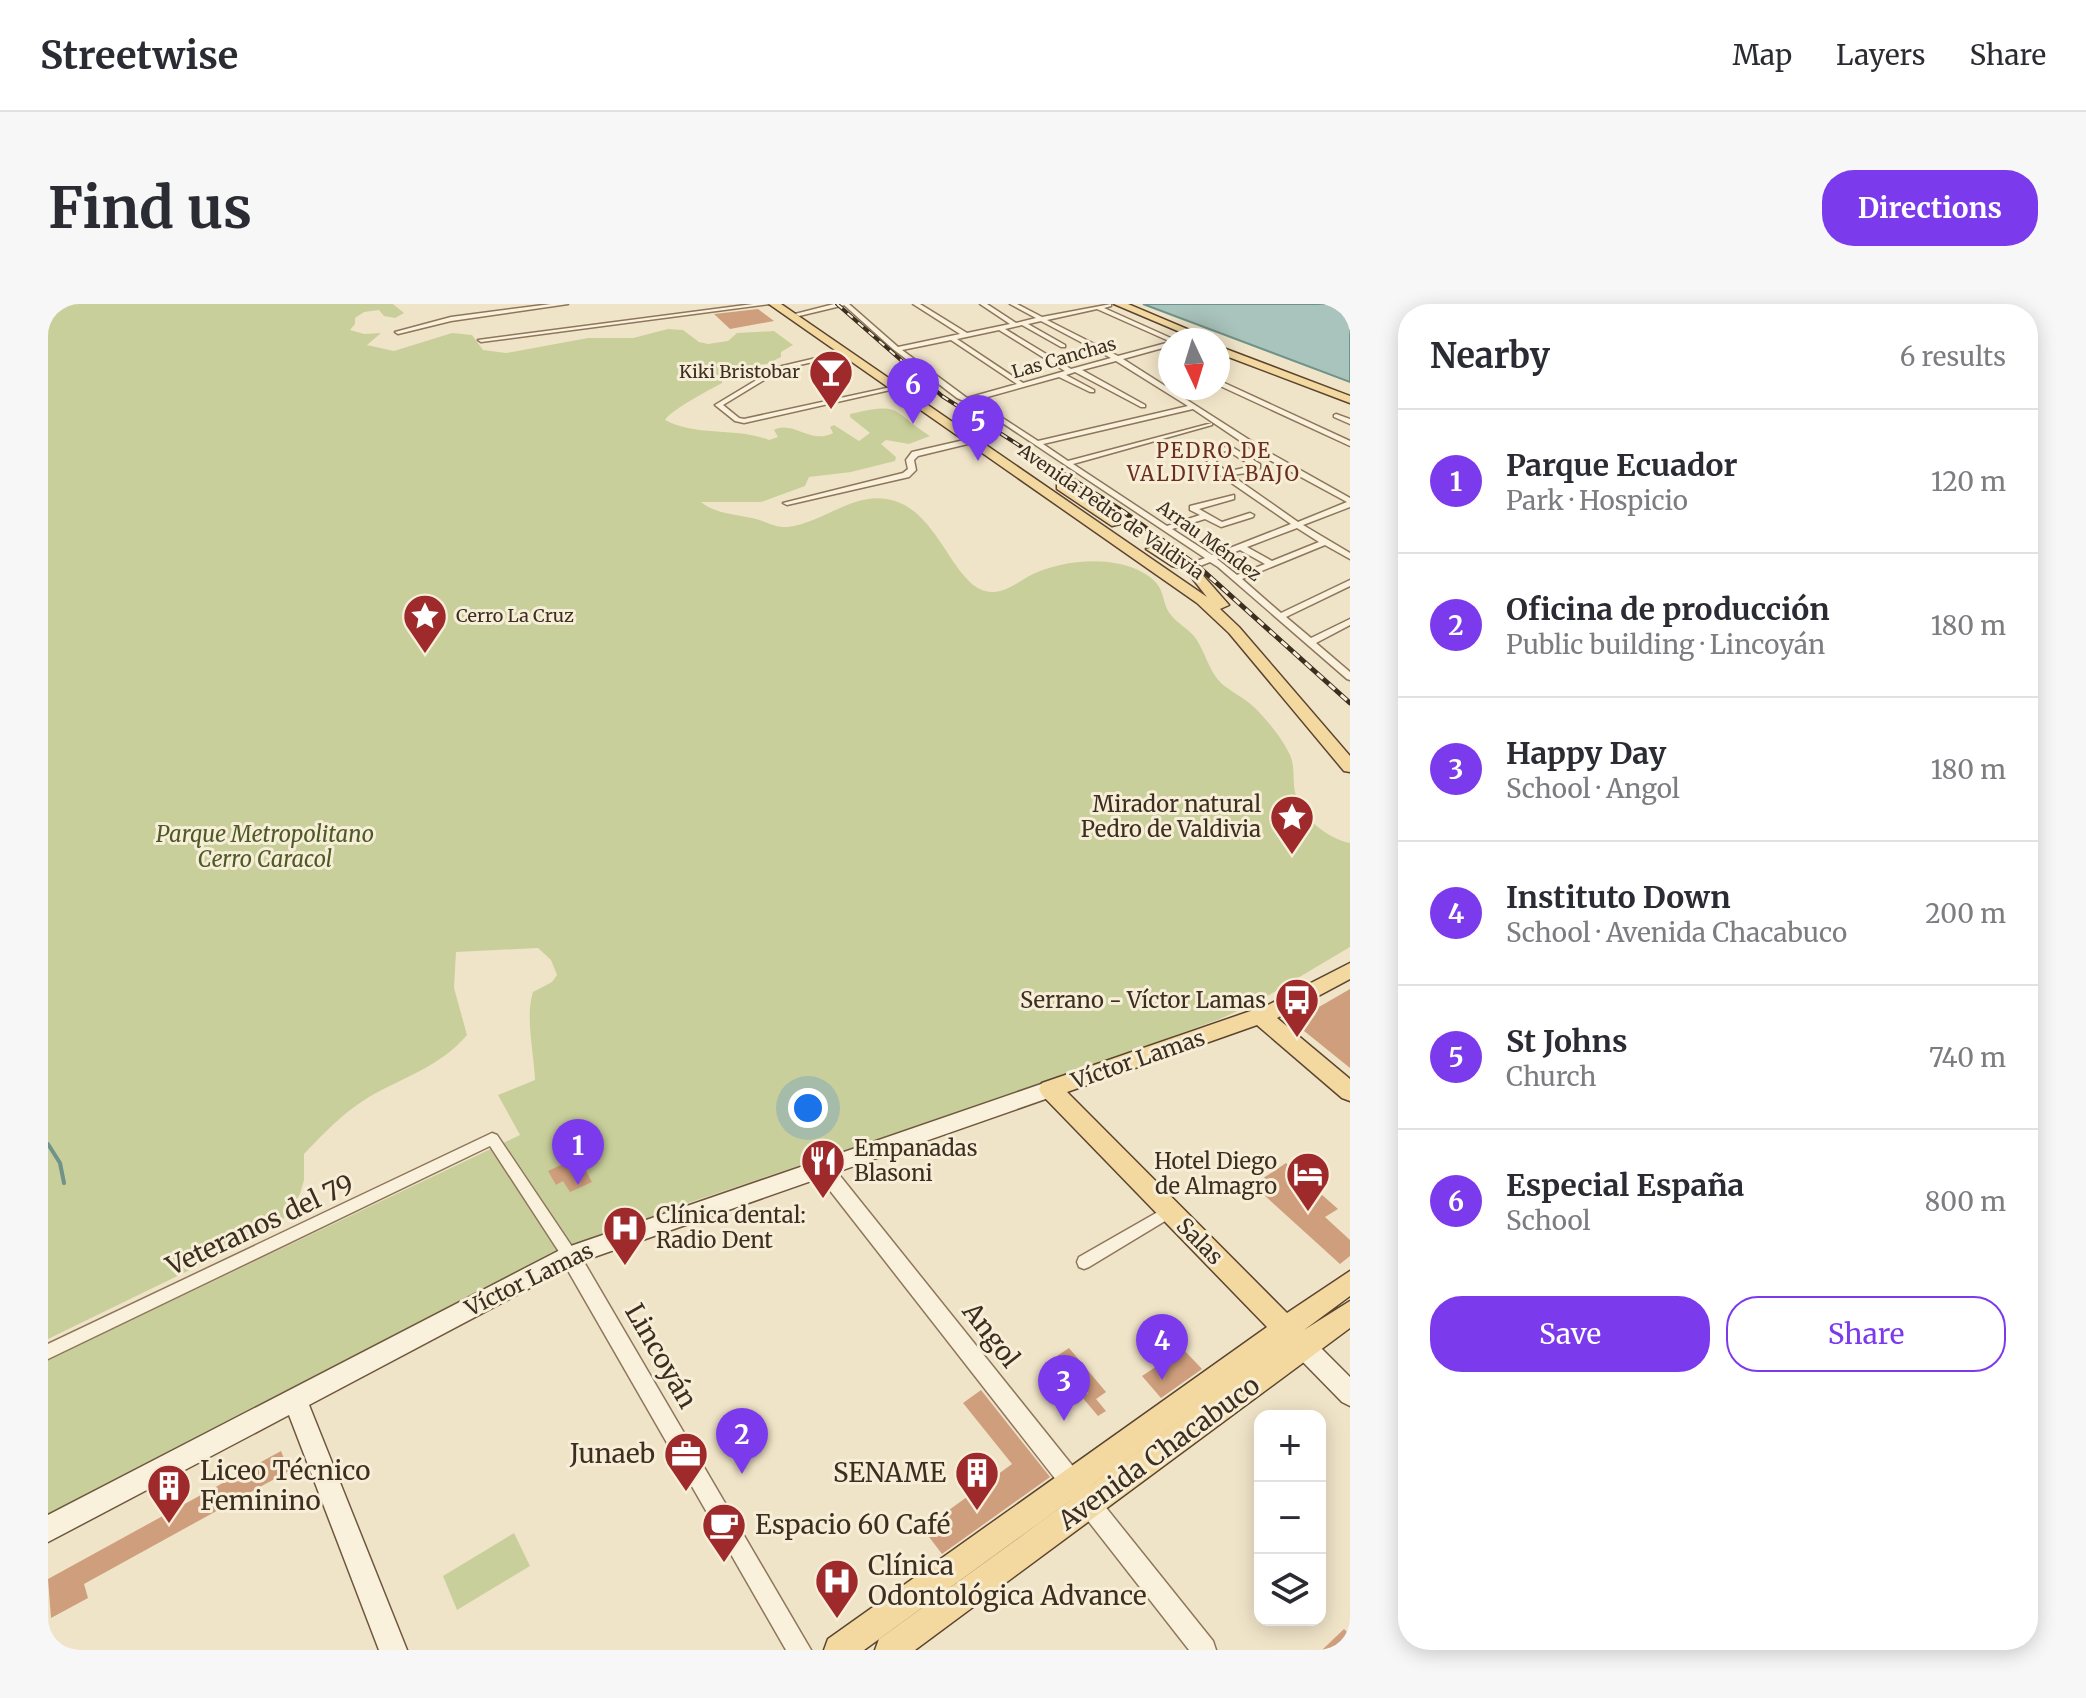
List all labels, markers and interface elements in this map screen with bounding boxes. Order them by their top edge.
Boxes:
text: Streetwise [40,32,238,79]
text: Map [1732,37,1792,73]
text: Layers [1836,37,1925,73]
text: Share [1969,37,2046,73]
button: Directions [1822,170,2038,246]
text: Find us [48,173,252,243]
north arrow [1158,328,1230,400]
street label: Las Canchas [1009,332,1119,383]
text: Nearby [1430,335,1550,377]
text: 6 results [1900,340,2006,373]
bar icon: Kiki Bristobar [807,348,855,411]
pin: 6 [887,358,939,424]
place label: Kiki Bristobar [679,360,800,383]
pin: 5 [952,395,1004,461]
street label: Avenida Pedro de Valdivia [1013,438,1209,585]
district label: PEDRO DE VALDIVIA BAJO [1126,438,1301,486]
text: Parque Ecuador [1506,446,1737,484]
text: 1 [1450,465,1462,498]
text: 120 m [1931,465,2006,498]
text: Park · Hospicio [1506,484,1688,517]
street label: Arrau Méndez [1152,495,1266,586]
text: Oficina de producción [1506,590,1830,628]
place icon: Cerro La Cruz [401,592,449,655]
place label: Cerro La Cruz [456,604,574,627]
text: 2 [1448,609,1464,642]
text: 180 m [1931,609,2006,642]
text: Public building · Lincoyán [1506,628,1825,661]
text: Happy Day [1506,734,1666,772]
text: 3 [1449,753,1463,786]
text: 180 m [1931,753,2006,786]
text: School · Angol [1506,772,1680,805]
place label: Mirador natural Pedro de Valdivia [1081,790,1261,843]
place icon: Mirador natural Pedro de Valdivia [1268,793,1316,856]
park label: Parque Metropolitano Cerro Caracol [156,820,374,873]
text: Instituto Down [1506,878,1731,916]
text: 4 [1448,897,1464,930]
text: 200 m [1925,897,2006,930]
text: School · Avenida Chacabuco [1506,916,1847,949]
bus stop icon: Serrano - Víctor Lamas [1273,976,1321,1039]
place label: Serrano - Víctor Lamas [1020,986,1266,1014]
text: St Johns [1506,1022,1628,1060]
street label: Víctor Lamas [1067,1023,1208,1095]
text: 5 [1448,1041,1464,1074]
text: 740 m [1929,1041,2006,1074]
text: Church [1506,1060,1597,1093]
your location [788,1088,828,1128]
pin: 1 [552,1119,604,1185]
place label: Empanadas Blasoni [854,1134,978,1187]
restaurant icon: Empanadas Blasoni [799,1137,847,1200]
place label: Hotel Diego de Almagro [1154,1147,1277,1200]
hotel icon: Hotel Diego de Almagro [1284,1150,1332,1213]
text: Especial España [1506,1166,1744,1204]
street label: Veteranos del 79 [160,1167,359,1283]
text: 6 [1448,1185,1464,1218]
text: 800 m [1925,1185,2006,1218]
place label: Clínica dental: Radio Dent [656,1201,806,1254]
hospital icon: Clínica dental: Radio Dent [601,1204,649,1267]
text: School [1506,1204,1591,1237]
street label: Salas [1171,1212,1229,1270]
street label: Víctor Lamas [459,1236,598,1323]
street label: Angol [955,1295,1027,1374]
button: Save [1430,1296,1710,1372]
button: Share [1726,1296,2006,1372]
street label: Lincoyán [618,1298,705,1414]
pin: 4 [1136,1314,1188,1380]
pin: 3 [1038,1355,1090,1421]
street label: Avenida Chacabuco [1051,1368,1266,1537]
pin: 2 [716,1408,768,1474]
map controls [1254,1410,1326,1626]
button: + [1254,1410,1326,1482]
office icon: Junaeb [662,1430,710,1493]
place label: Junaeb [569,1437,655,1470]
building icon: SENAME [953,1449,1001,1512]
place label: Liceo Técnico Feminino [200,1454,370,1517]
place label: SENAME [833,1456,946,1489]
building icon: Liceo Técnico Feminino [145,1462,193,1525]
button: − [1254,1482,1326,1554]
cafe icon: Espacio 60 Café [700,1501,748,1564]
place label: Espacio 60 Café [755,1508,950,1541]
place label: Clínica Odontológica Advance [868,1549,1147,1612]
button: layers [1254,1554,1326,1626]
hospital icon: Clínica Odontológica Advance [813,1557,861,1620]

